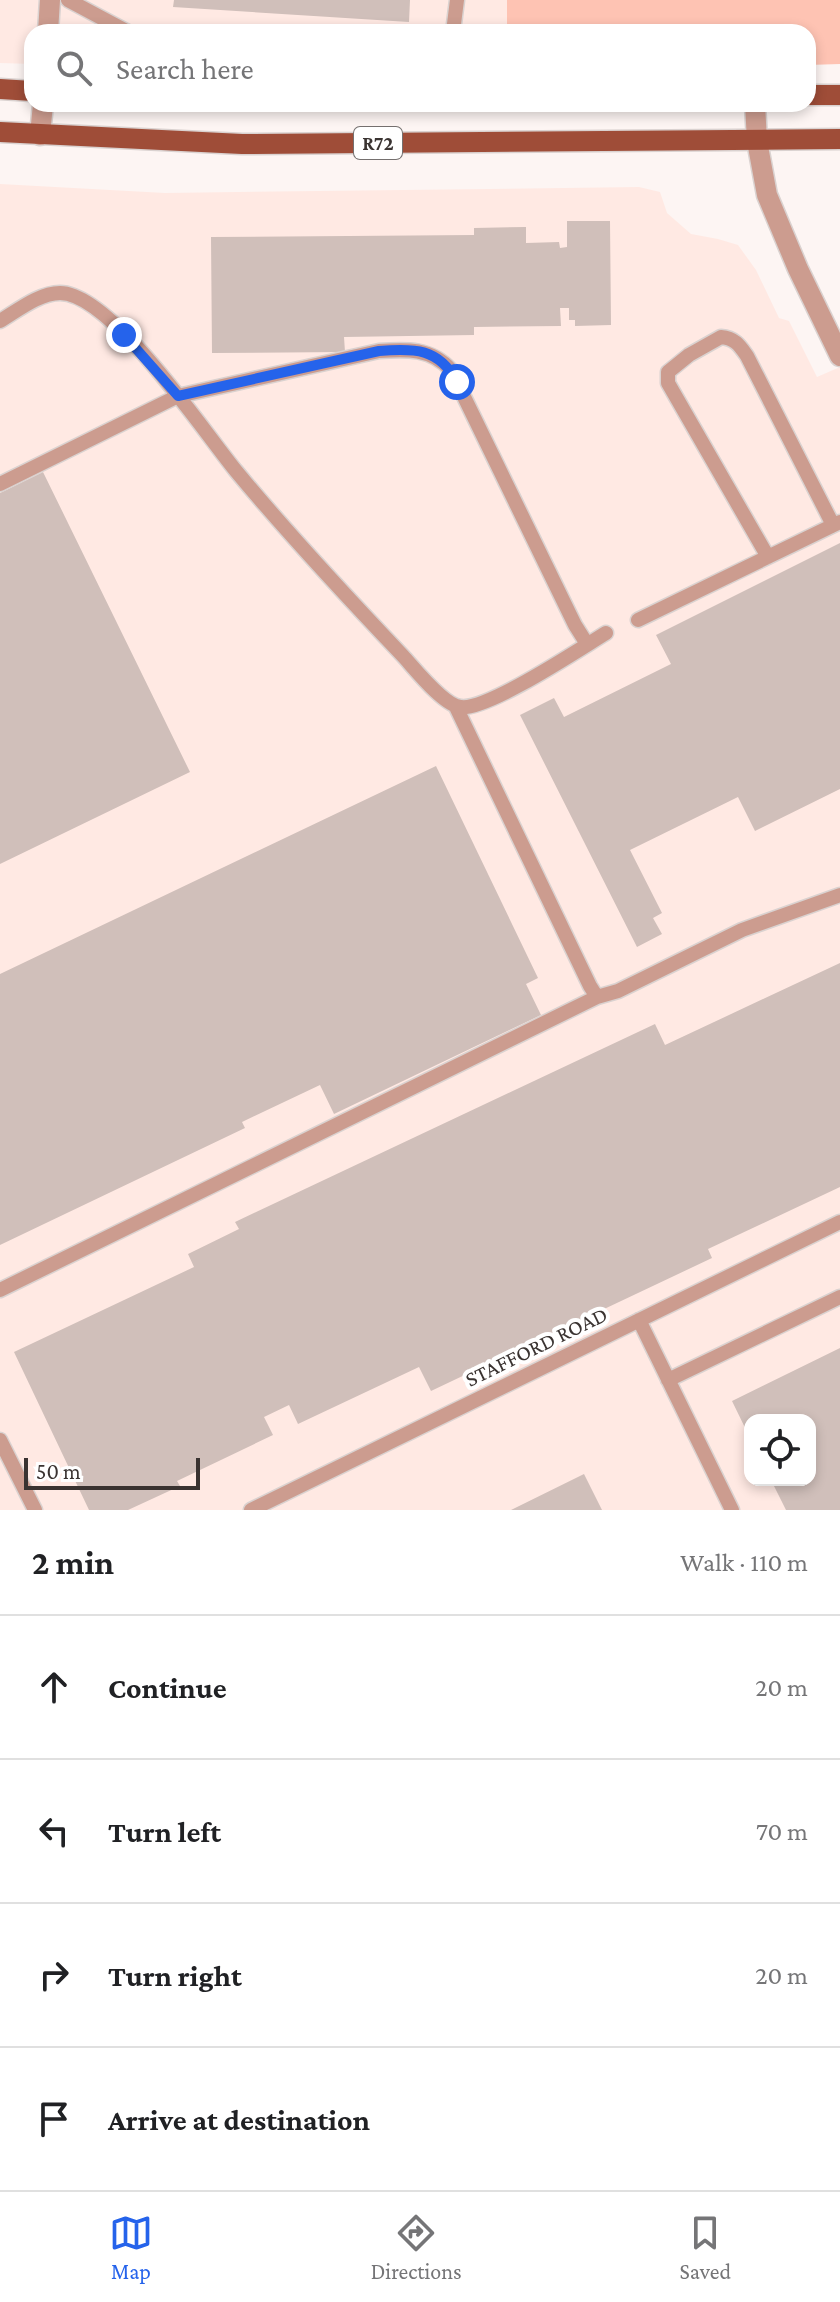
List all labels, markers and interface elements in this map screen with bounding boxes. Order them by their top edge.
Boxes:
search box [24,24,816,112]
icon: search [52,46,96,90]
text: Search here [116,52,254,85]
road number: R72 [354,127,402,159]
route end [106,317,142,353]
route start [439,364,475,400]
street label: STAFFORD ROAD [461,1301,611,1392]
map controls [744,1414,816,1486]
button: locate [744,1414,816,1486]
scale bar [24,1454,200,1490]
text: 50 m [36,1459,81,1484]
text: 2 min [32,1544,114,1581]
text: Walk · 110 m [680,1548,808,1577]
icon: ahead [32,1665,76,1709]
text: Continue [108,1671,227,1704]
text: 20 m [755,1673,808,1702]
icon: left [32,1809,76,1853]
text: Turn left [108,1815,221,1848]
text: 70 m [756,1817,808,1846]
icon: right [32,1953,76,1997]
text: Turn right [108,1959,242,1992]
text: 20 m [755,1961,808,1990]
icon: arrive [32,2097,76,2141]
text: Arrive at destination [108,2103,370,2136]
tab: Map [109,2211,153,2284]
tab: Directions [371,2211,462,2284]
tab: Saved [680,2211,731,2284]

